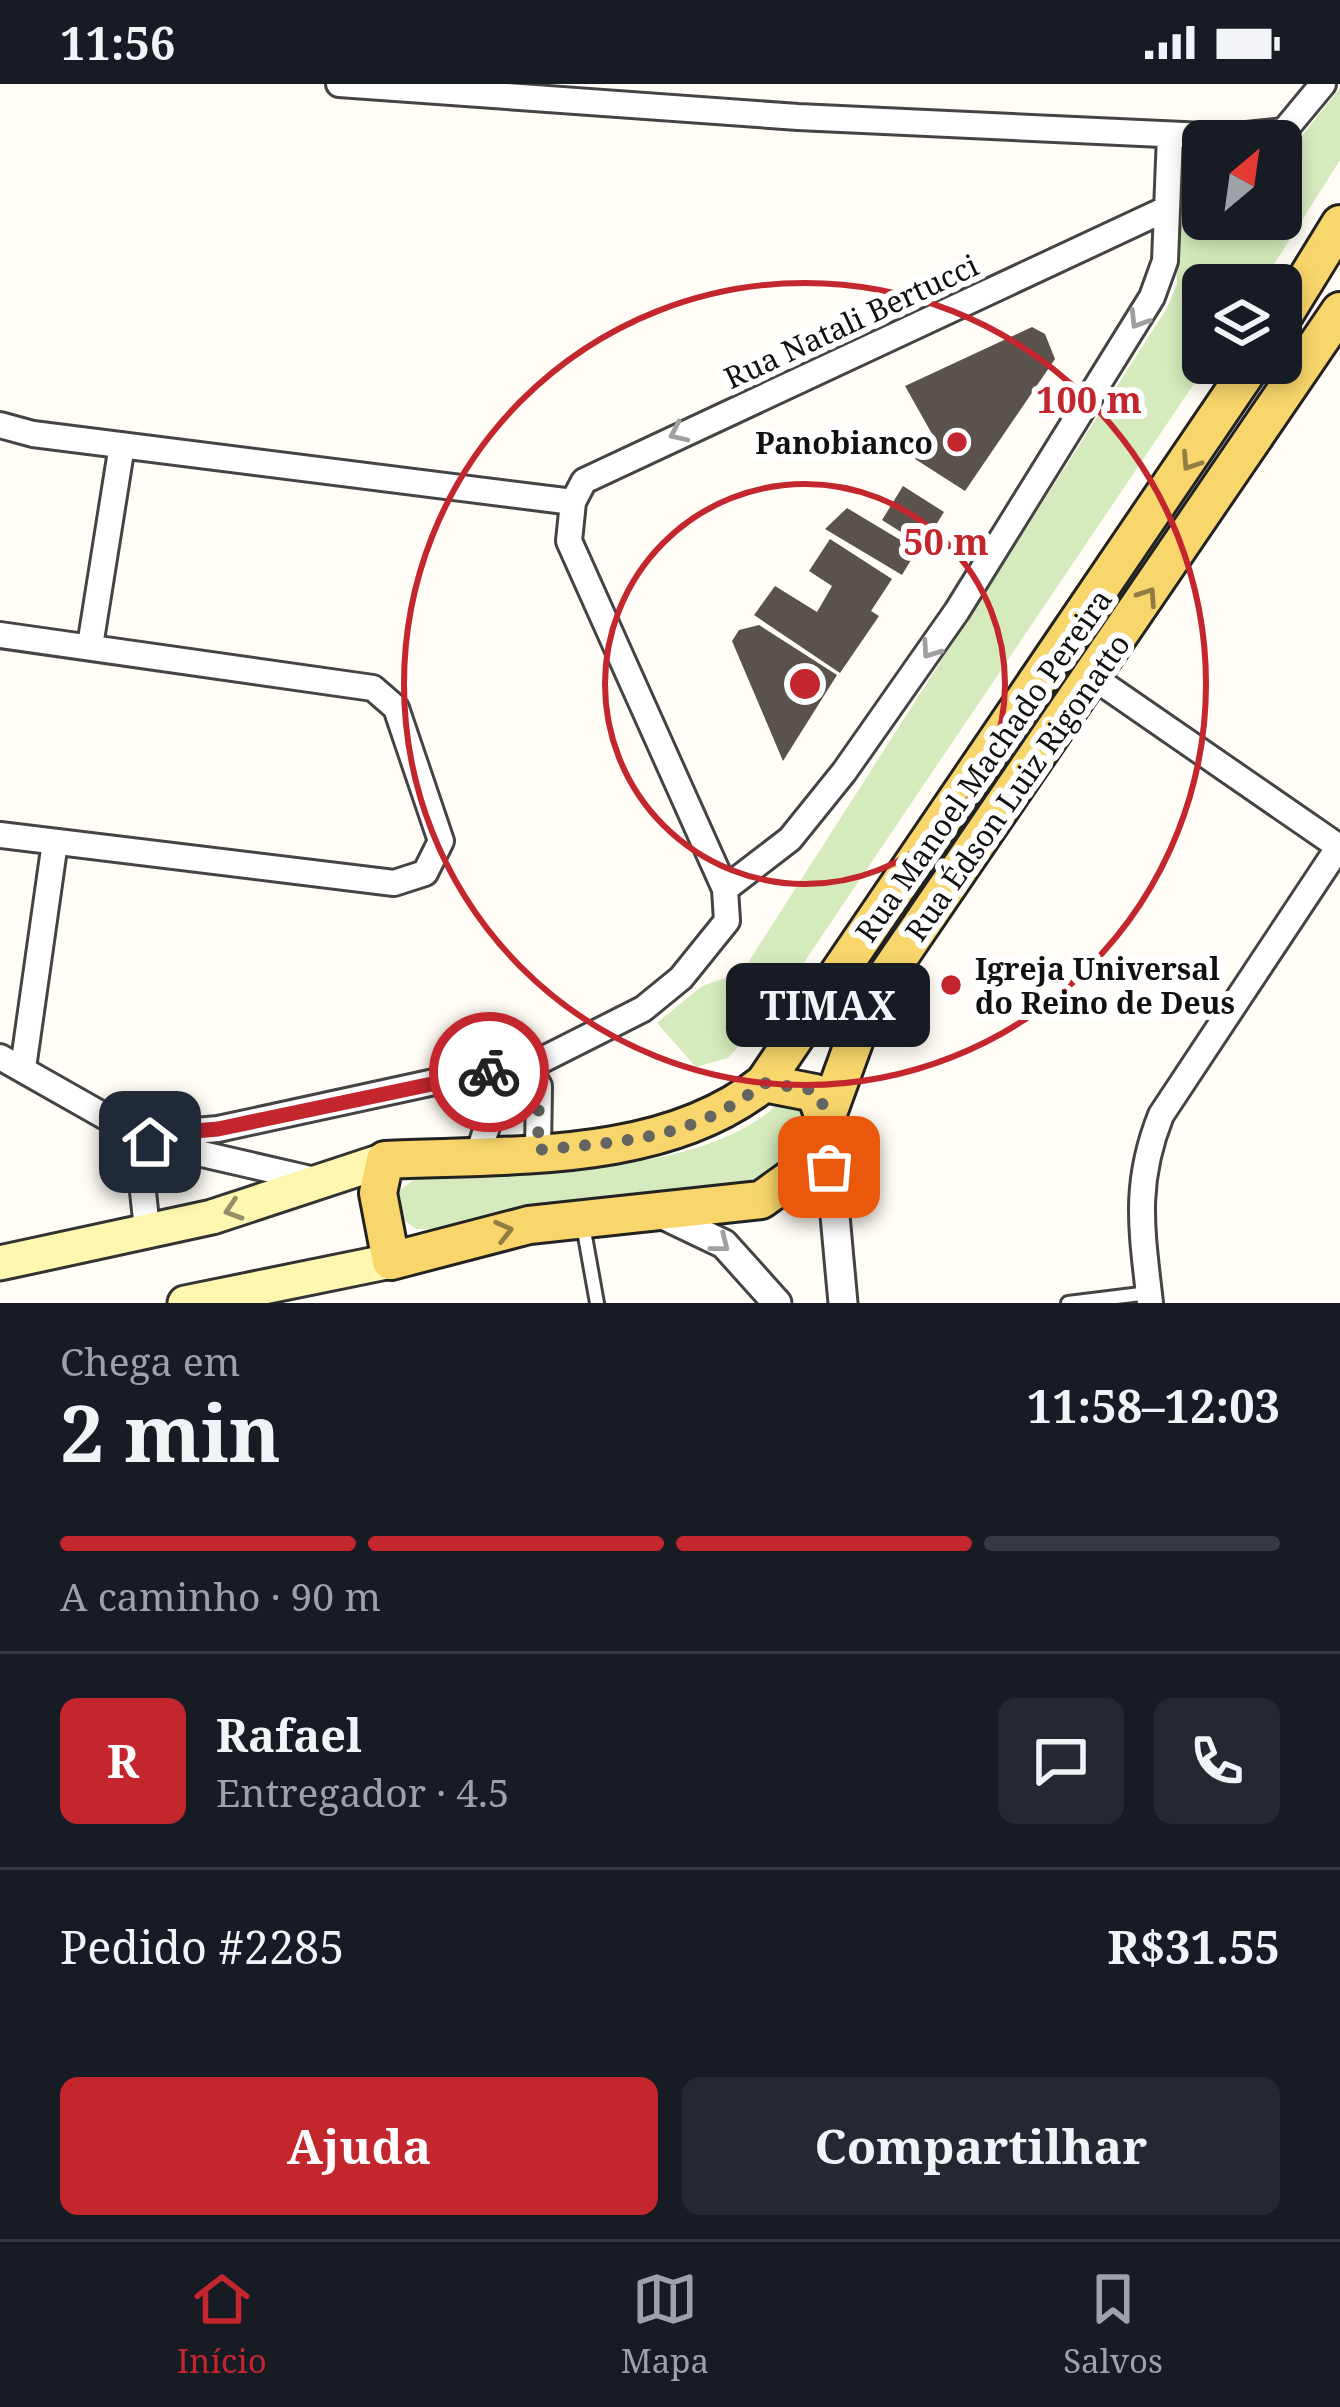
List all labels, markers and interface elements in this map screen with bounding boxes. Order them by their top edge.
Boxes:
text: 11:56 [60,12,175,73]
north arrow [1182,120,1302,240]
map controls [1182,120,1302,384]
street label: Rua Natali Bertucci [717,244,985,398]
button: layers [1182,264,1302,384]
one-way arrow [1130,307,1152,329]
text: 100 m [1036,375,1142,424]
one-way arrow [669,419,690,442]
place label: Panobianco [755,422,933,463]
marker: Panobianco [944,429,970,455]
one-way arrow [1183,448,1205,470]
text: 50 m [903,517,989,566]
street label: Rua Manoel Machado Pereira [845,580,1121,950]
one-way arrow [1133,587,1155,609]
street label: Rua Édson Luiz Rigonatto [895,625,1139,949]
one-way arrow [922,636,944,658]
centre of rings [784,663,826,705]
place label: Igreja Universal do Reino de Deus [975,948,1235,1023]
callout: TIMAX [727,963,931,1047]
marker: Igreja Universal do Reino de Deus [938,972,964,998]
text: TIMAX [760,978,896,1031]
courier [429,1012,549,1132]
icon: bike [456,1039,522,1105]
pin [99,1091,201,1193]
icon: home [117,1109,183,1175]
pin [778,1116,880,1218]
icon: bag [796,1134,862,1200]
one-way arrow [224,1195,245,1220]
one-way arrow [493,1221,514,1246]
one-way arrow [707,1230,729,1251]
text: Chega em [60,1334,240,1387]
text: 11:58–12:03 [1027,1375,1280,1436]
text: 2 min [60,1379,281,1485]
text: A caminho · 90 m [60,1569,381,1622]
button: chat [998,1698,1124,1824]
button: phone [1154,1698,1280,1824]
text: Rafael [216,1704,362,1765]
text: R [107,1730,139,1791]
text: Entregador · 4.5 [216,1765,510,1818]
text: Pedido #2285 [60,1916,344,1977]
text: R$31.55 [1108,1916,1280,1977]
button: Ajuda [60,2077,658,2215]
button: Compartilhar [682,2077,1280,2215]
tab: Início [177,2266,267,2383]
tab: Mapa [621,2266,709,2383]
tab: Salvos [1063,2266,1163,2383]

